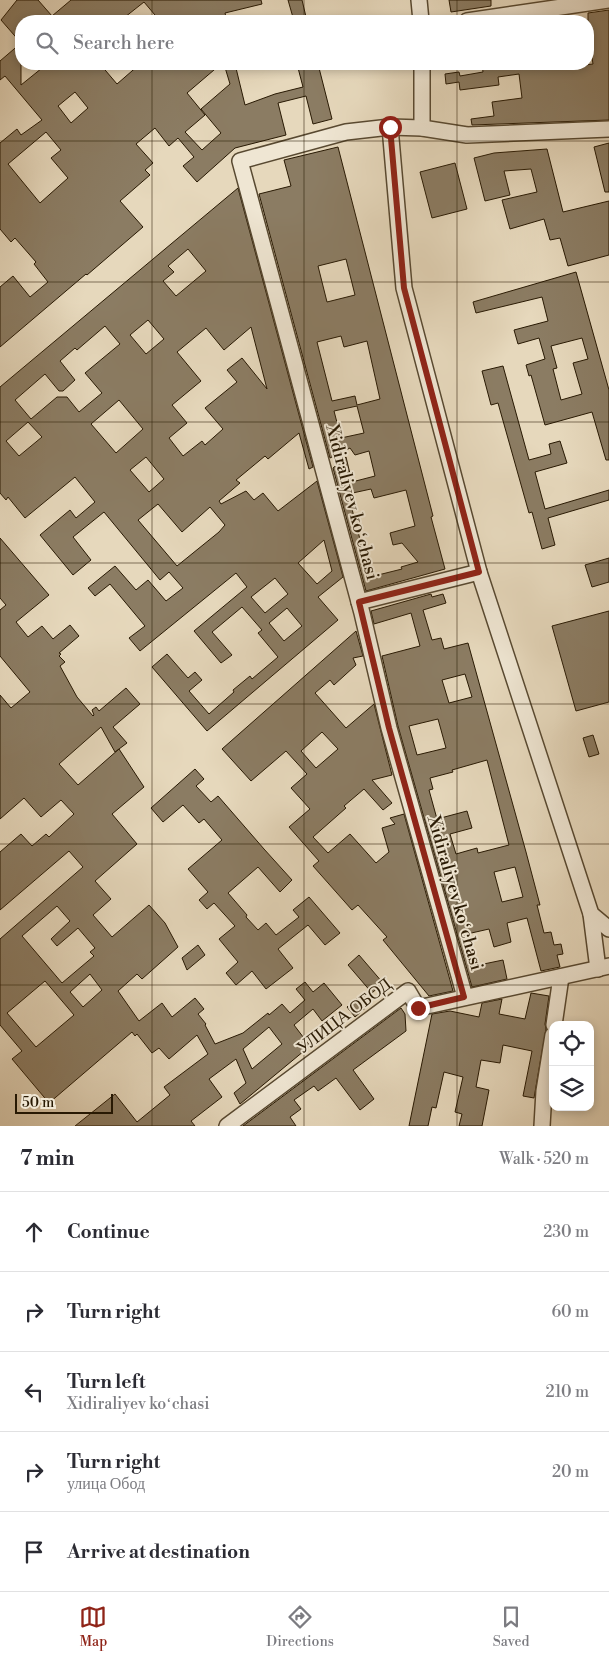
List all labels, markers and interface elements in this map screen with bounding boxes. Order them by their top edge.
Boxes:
search box [15,15,594,70]
icon: search [33,29,61,57]
text: Search here [73,31,174,55]
route start [379,116,402,139]
street label: Xidiraliyev koʻchasi [320,421,384,582]
street label: Xidiraliyev koʻchasi [422,812,488,973]
street label: УЛИЦА ОБОД [292,973,396,1059]
route end [407,997,430,1020]
map controls [549,1021,594,1111]
button: locate [549,1021,594,1066]
button: layers [549,1066,594,1111]
scale bar [15,1091,112,1114]
text: 50 m [22,1094,54,1112]
text: 7 min [20,1146,74,1172]
text: Walk · 520 m [499,1149,589,1169]
icon: ahead [20,1218,48,1246]
text: Continue [67,1220,150,1244]
text: 230 m [543,1222,589,1242]
icon: right [20,1298,48,1326]
text: Turn right [67,1300,160,1324]
text: 60 m [551,1302,589,1322]
text: Turn left [67,1370,146,1394]
icon: left [20,1378,48,1406]
text: 210 m [545,1382,589,1402]
text: Xidiraliyev koʻchasi [67,1394,210,1414]
text: Turn right [67,1450,160,1474]
icon: right [20,1458,48,1486]
text: 20 m [552,1462,589,1482]
text: улица Обод [67,1474,145,1494]
icon: arrive [20,1538,48,1566]
text: Arrive at destination [67,1540,250,1564]
tab: Map [79,1603,107,1651]
tab: Directions [266,1603,334,1651]
tab: Saved [493,1603,530,1651]

